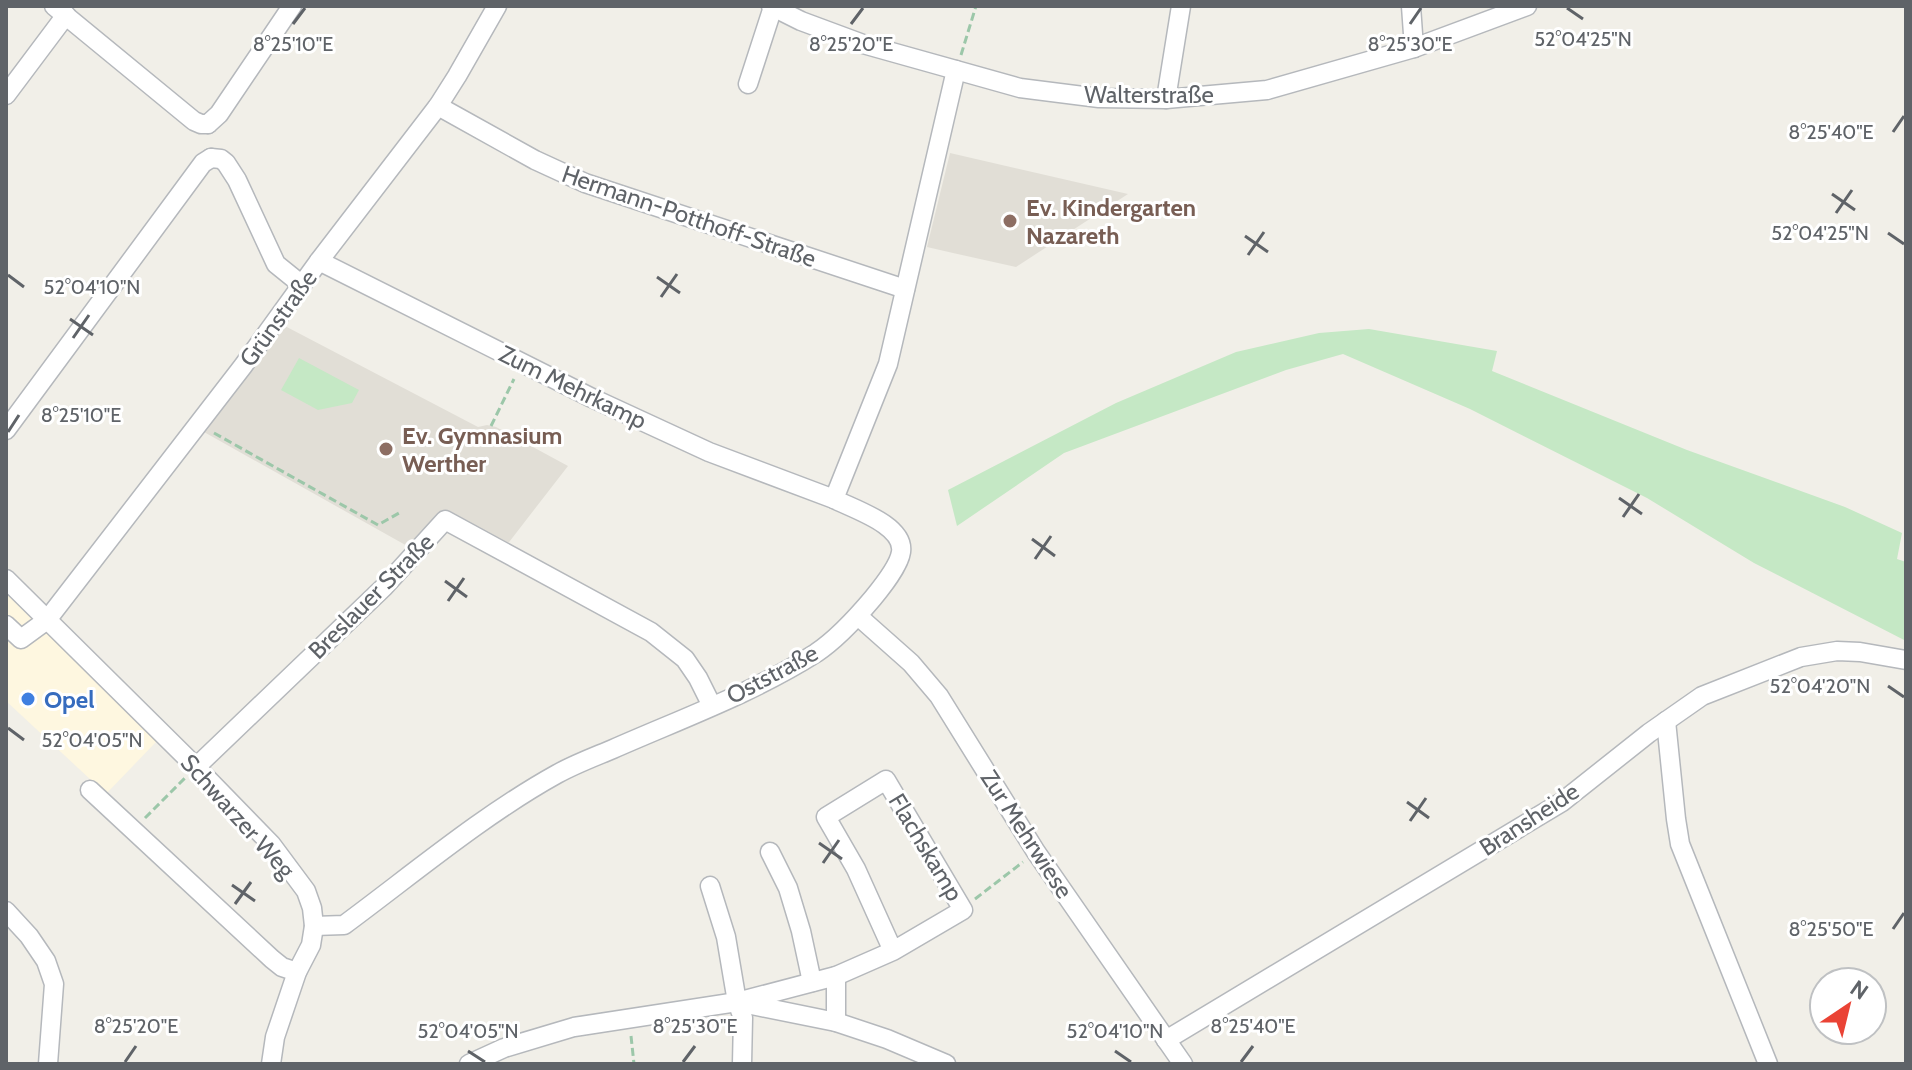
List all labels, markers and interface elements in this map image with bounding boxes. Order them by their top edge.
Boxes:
text: 52°04'25"N [1534,27,1632,51]
text: 8°25'10"E [253,32,333,56]
text: 8°25'20"E [809,32,893,56]
text: 8°25'30"E [1368,32,1452,56]
street label: Walterstraße [1084,80,1214,109]
text: 8°25'40"E [1788,120,1874,144]
street label: Hermann-Potthoff-Straße [558,159,820,273]
place label: Ev. Kindergarten Nazareth [1026,193,1196,250]
marker: Ev. Kindergarten Nazareth [1001,212,1019,230]
text: 52°04'25"N [1771,221,1869,245]
street label: Grünstraße [233,264,323,372]
text: 52°04'10"N [44,275,140,299]
street label: Zum Mehrkamp [495,339,651,435]
text: 8°25'10"E [41,403,121,427]
place label: Ev. Gymnasium Werther [402,421,562,478]
marker: Ev. Gymnasium Werther [377,440,395,458]
street label: Breslauer Straße [302,527,440,665]
street label: Oststraße [721,638,823,710]
text: 52°04'20"N [1770,674,1870,698]
place label: Opel [44,685,94,714]
marker: Opel [19,690,37,708]
text: 52°04'05"N [41,728,143,752]
street label: Schwarzer Weg [175,748,302,885]
street label: Zur Mehrwiese [975,764,1079,904]
street label: Bransheide [1474,776,1584,862]
street label: Flachskamp [883,788,969,906]
text: 8°25'50"E [1789,917,1873,941]
north arrow [1808,966,1888,1046]
text: N [1845,975,1873,1006]
text: 8°25'20"E [94,1014,178,1038]
text: 8°25'30"E [653,1014,737,1038]
text: 8°25'40"E [1210,1014,1296,1038]
text: 52°04'05"N [417,1019,519,1043]
text: 52°04'10"N [1067,1019,1163,1043]

